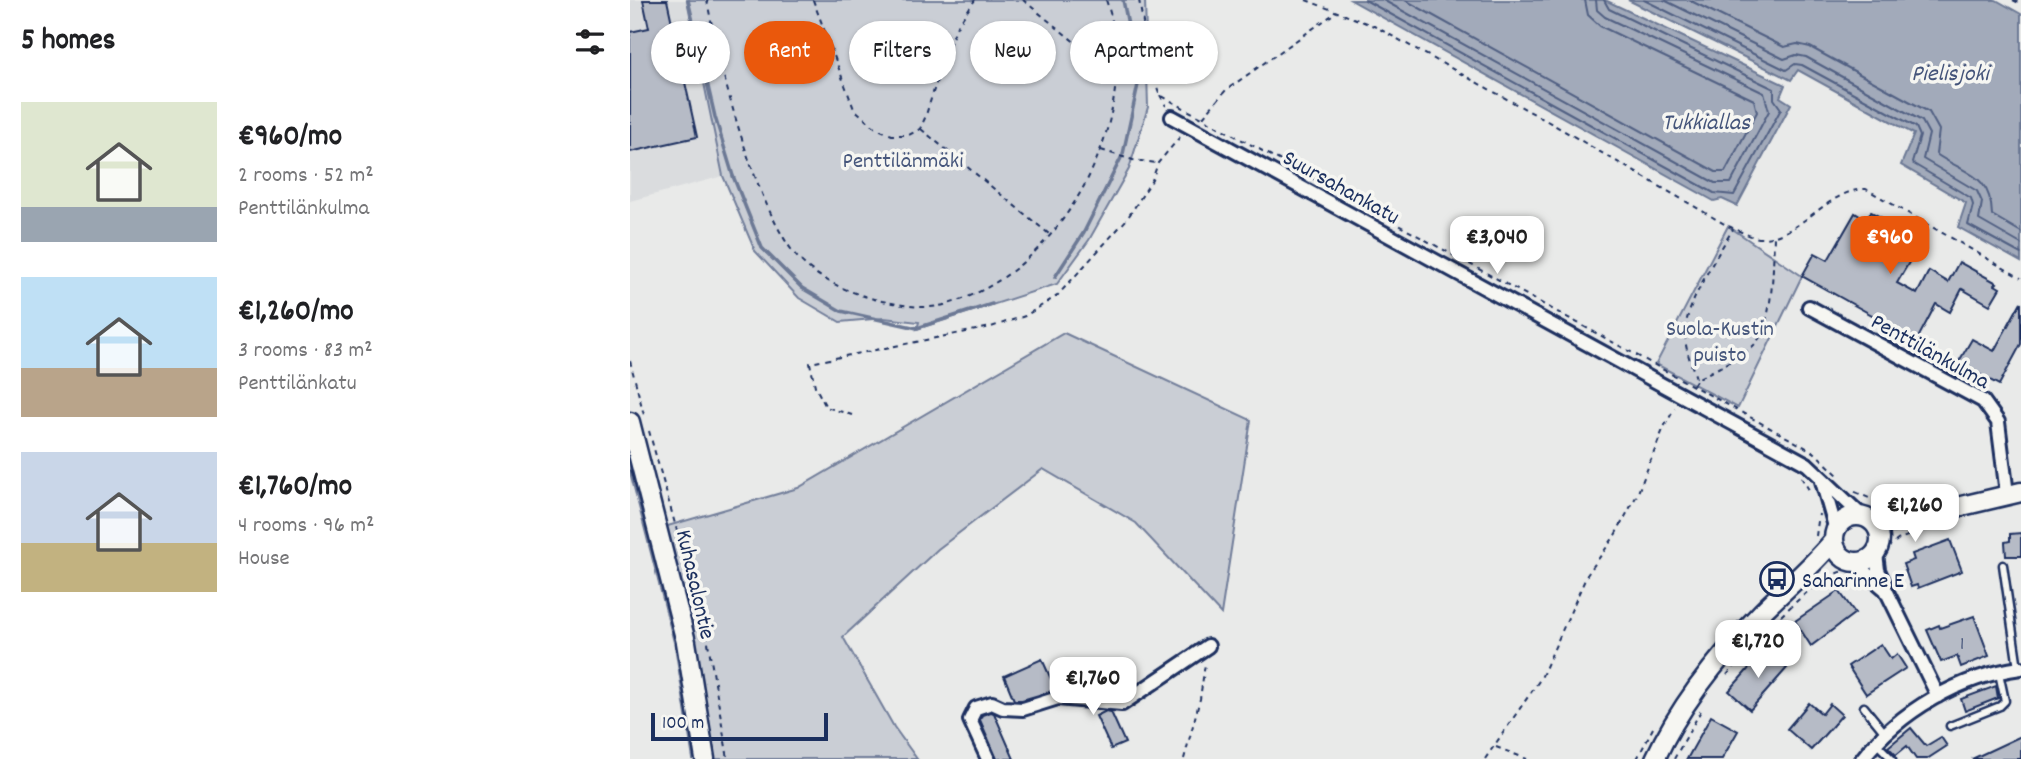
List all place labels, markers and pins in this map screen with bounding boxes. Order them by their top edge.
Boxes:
pin: €3,040 [1440,216,1554,276]
pin: €960 [1849,216,1931,276]
pin: €1,260 [1858,484,1972,544]
bus stop icon: Saharinne E [1758,560,1796,598]
place label: Saharinne E [1802,566,1905,599]
pin: €1,720 [1701,620,1815,680]
pin: €1,760 [1036,658,1150,717]

